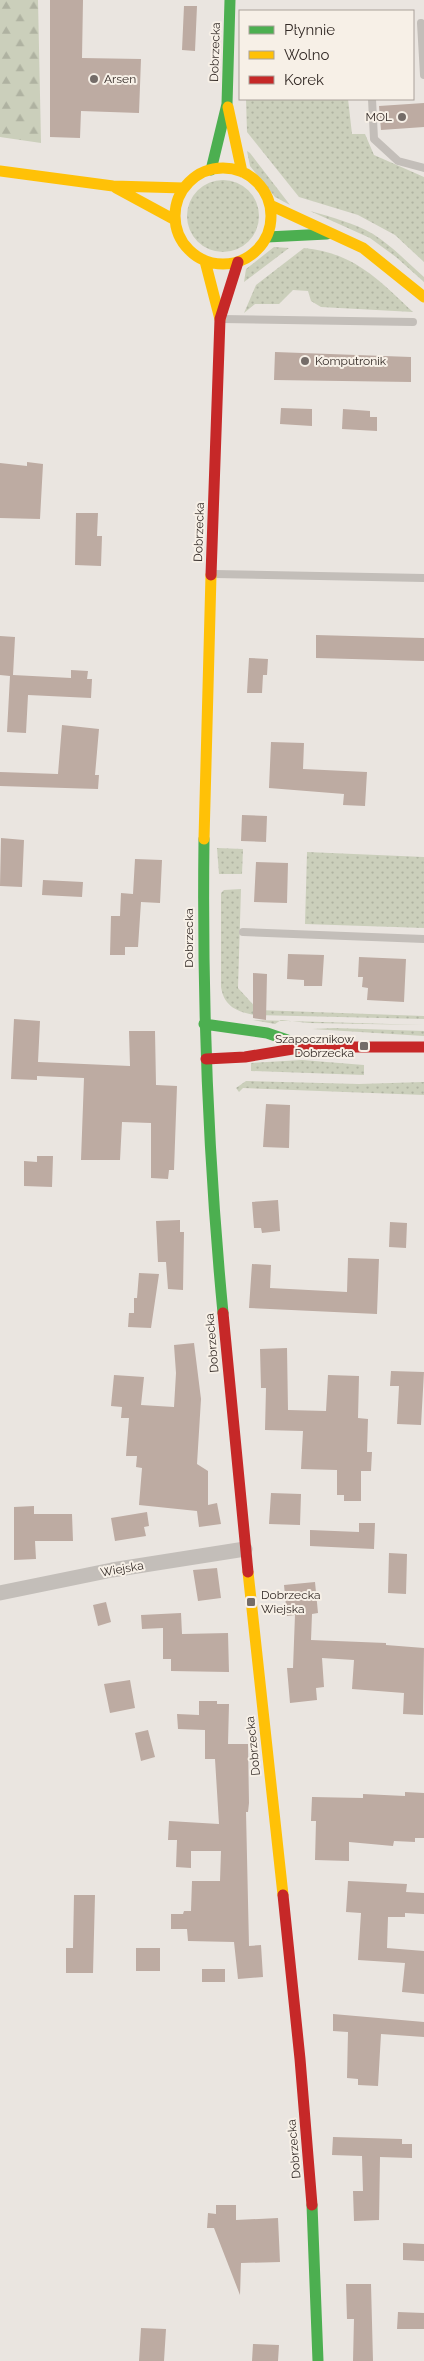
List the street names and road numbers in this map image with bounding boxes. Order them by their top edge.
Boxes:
street label: Dobrzecka [207,22,223,82]
street label: Dobrzecka [191,502,207,562]
street label: Dobrzecka [182,908,196,968]
street label: Dobrzecka [202,1313,222,1373]
street label: Wiejska [99,1558,145,1580]
street label: Dobrzecka [243,1716,263,1776]
street label: Dobrzecka [284,2119,304,2179]

